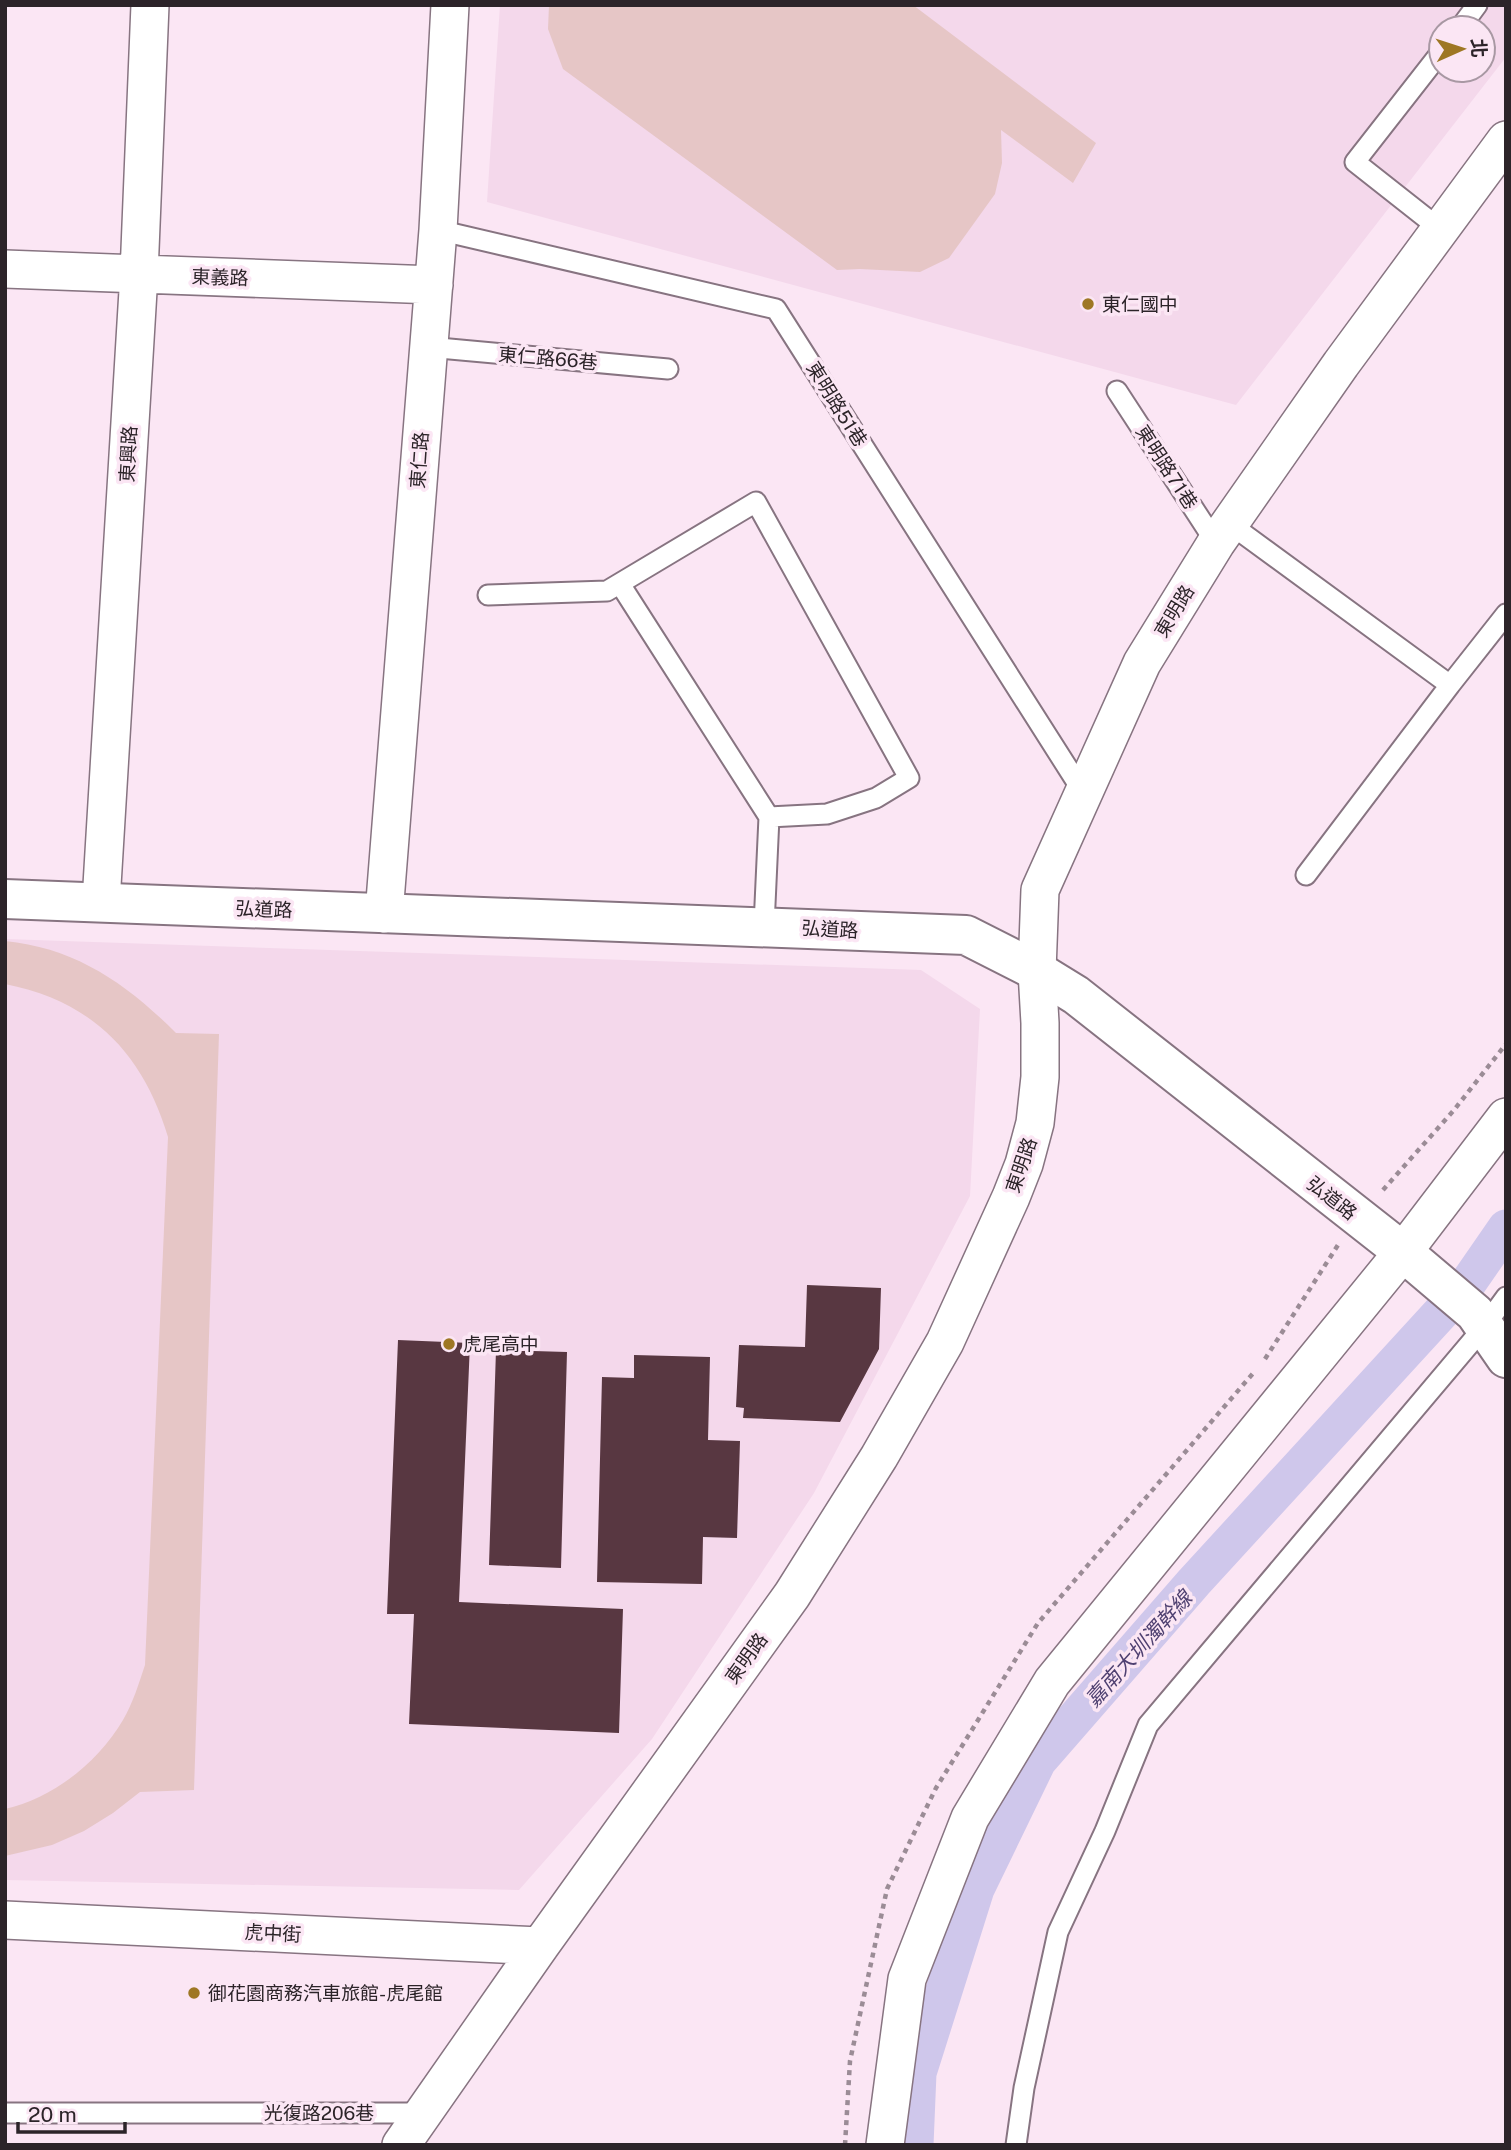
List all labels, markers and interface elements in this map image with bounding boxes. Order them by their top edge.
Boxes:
north arrow [1427,14,1497,84]
text: 北 [1467,38,1490,58]
street label: 東義路 [191,265,249,289]
place label: 東仁國中 [1102,293,1178,315]
marker: 東仁國中 [1080,296,1096,312]
street label: 東仁路66巷 [497,343,599,373]
street label: 東明路51巷 [802,358,872,450]
street label: 東明路71巷 [1132,421,1202,513]
street label: 東興路 [116,425,140,483]
street label: 東仁路 [406,431,432,489]
street label: 東明路 [1150,581,1198,641]
street label: 弘道路 [235,897,293,921]
street label: 弘道路 [801,917,859,941]
street label: 東明路 [1001,1134,1041,1196]
street label: 弘道路 [1303,1172,1361,1224]
place label: 虎尾高中 [463,1333,539,1355]
marker: 虎尾高中 [441,1336,457,1352]
water label: 嘉南大圳濁幹線 [1080,1584,1198,1712]
street label: 東明路 [720,1628,772,1688]
street label: 虎中街 [244,1921,302,1945]
place label: 御花園商務汽車旅館-虎尾館 [208,1982,443,2004]
marker: 御花園商務汽車旅館-虎尾館 [186,1985,202,2001]
scale bar [18,2090,124,2134]
text: 20 m [28,2102,77,2127]
street label: 光復路206巷 [264,2102,374,2124]

